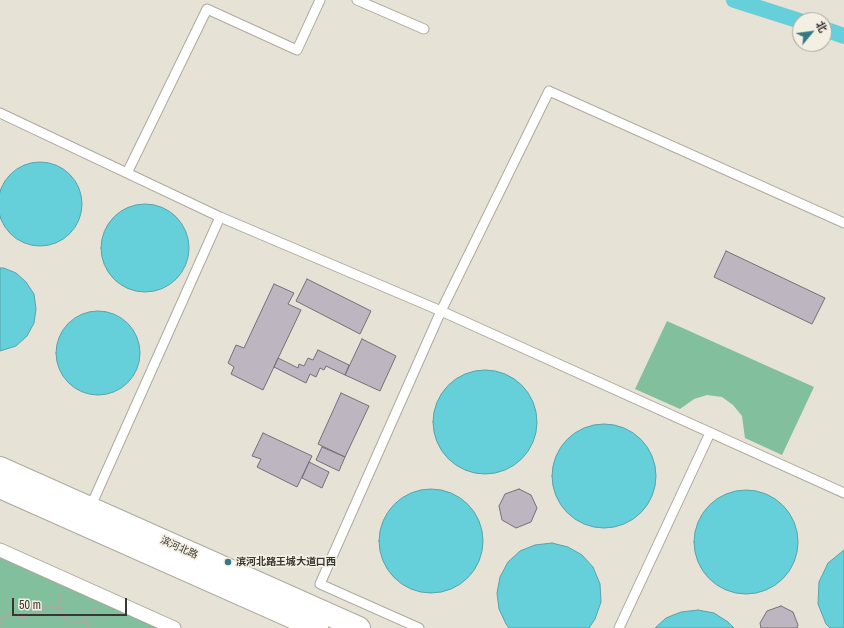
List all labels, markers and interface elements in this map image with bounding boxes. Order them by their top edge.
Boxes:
north arrow [792,12,832,52]
text: 北 [813,18,830,35]
street label: 滨河北路 [158,534,200,562]
place label: 滨河北路王城大道口西 [236,556,336,568]
marker: 滨河北路王城大道口西 [223,557,233,567]
scale bar [14,590,129,616]
text: 50 m [19,597,41,613]

